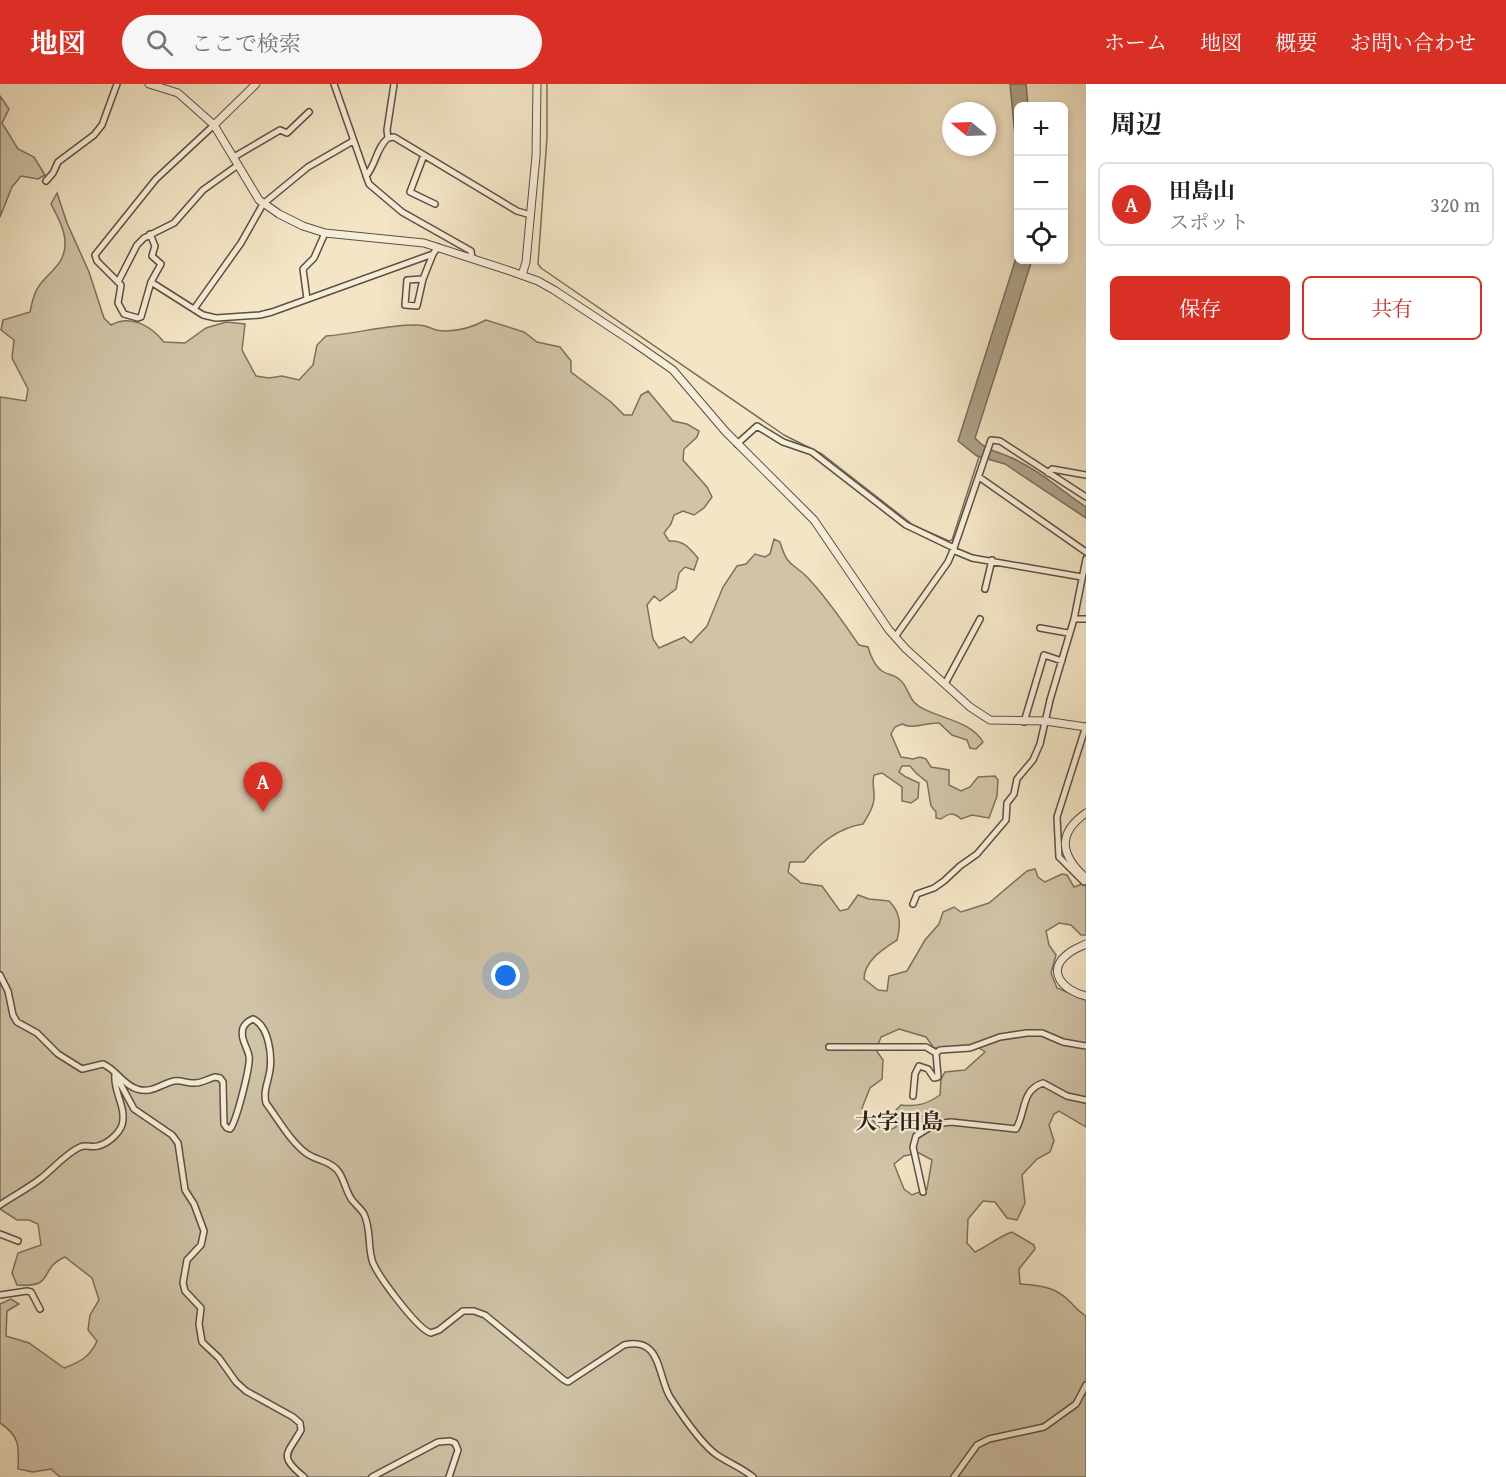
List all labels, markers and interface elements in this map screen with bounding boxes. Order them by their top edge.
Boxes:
search box [122,15,542,69]
text: 地図 [30,22,86,63]
icon: search [143,26,176,59]
text: ここで検索 [191,27,301,59]
text: ホーム [1104,27,1167,58]
text: 地図 [1200,27,1242,58]
text: 概要 [1275,27,1317,58]
text: お問い合わせ [1350,27,1476,58]
north arrow [942,102,996,156]
map controls [1014,102,1068,264]
button: + [1014,102,1068,156]
text: 周辺 [1110,104,1162,143]
button: − [1014,156,1068,210]
text: 田島山 [1169,174,1235,206]
text: A [1125,190,1138,219]
text: 320 m [1430,190,1480,219]
text: スポット [1169,207,1249,236]
button: locate [1014,210,1068,264]
button: 保存 [1110,276,1290,340]
button: 共有 [1302,276,1482,340]
pin: A [244,762,282,812]
your location [491,961,520,990]
district label: 大字田島 [855,1105,943,1137]

